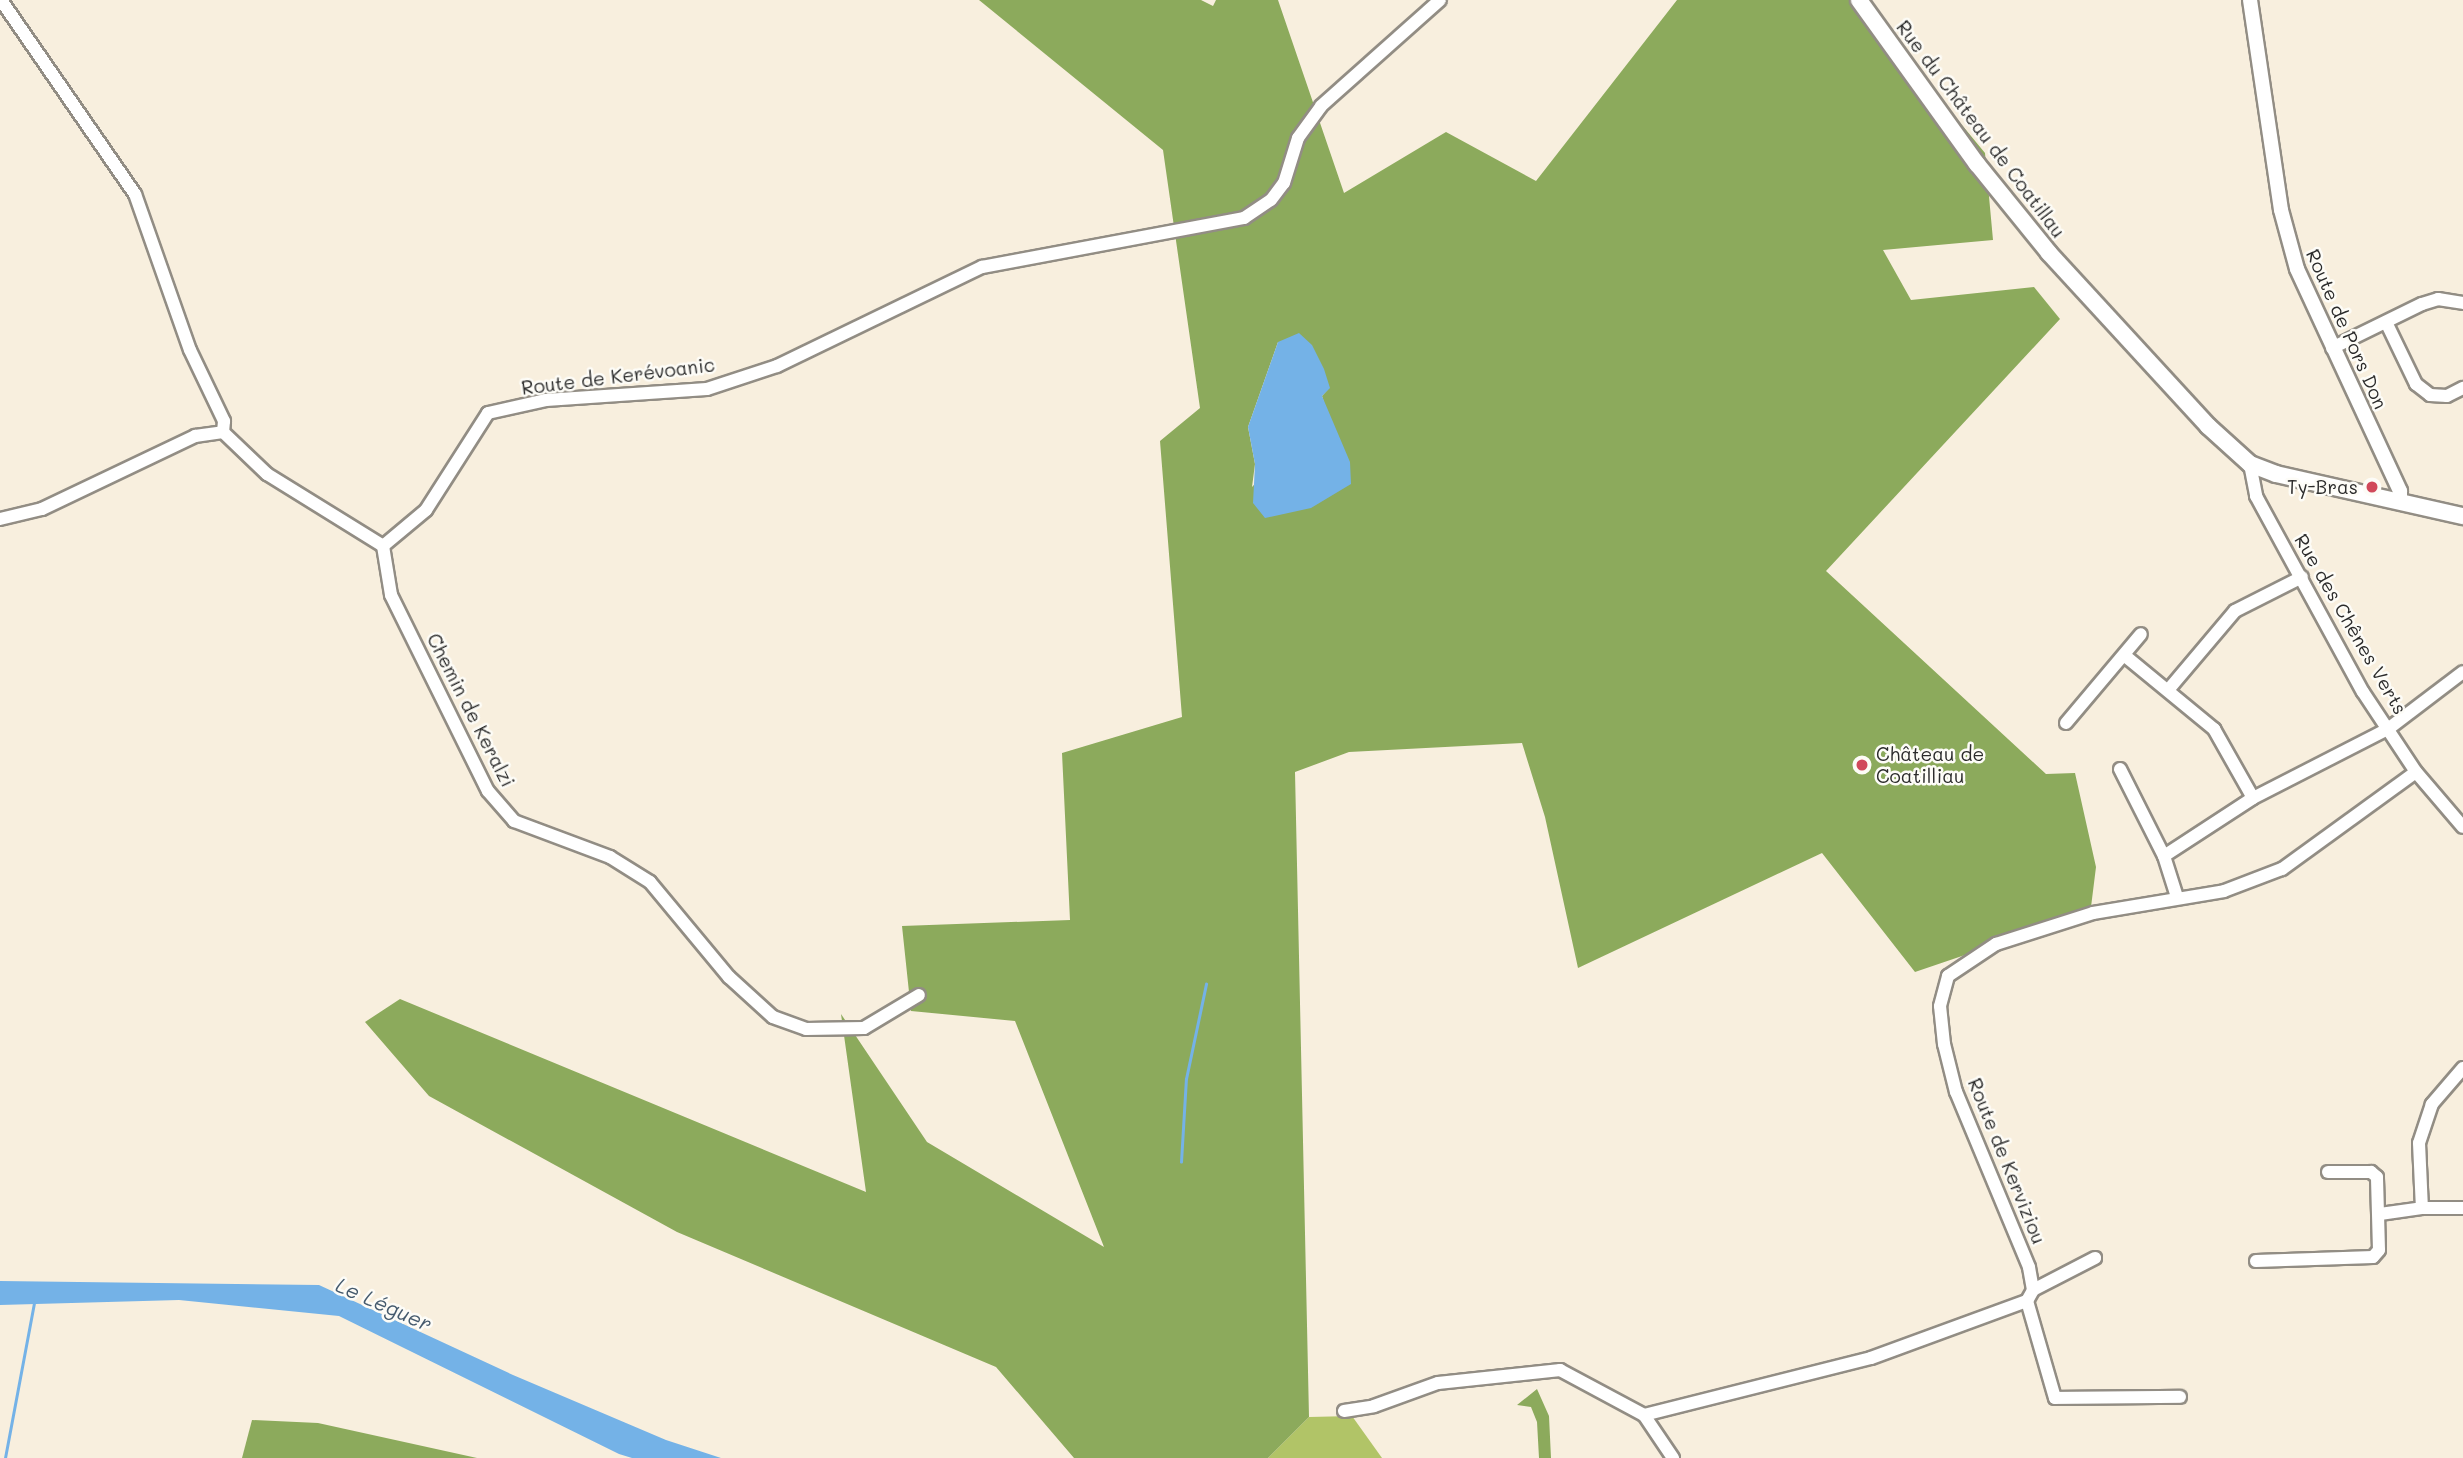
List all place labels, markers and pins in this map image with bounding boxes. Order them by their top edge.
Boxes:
place label: Ty-Bras [2287,476,2358,498]
marker: Ty-Bras [2364,479,2380,495]
place label: Château de Coatilliau [1876,743,1984,787]
marker: Château de Coatilliau [1854,757,1870,773]

